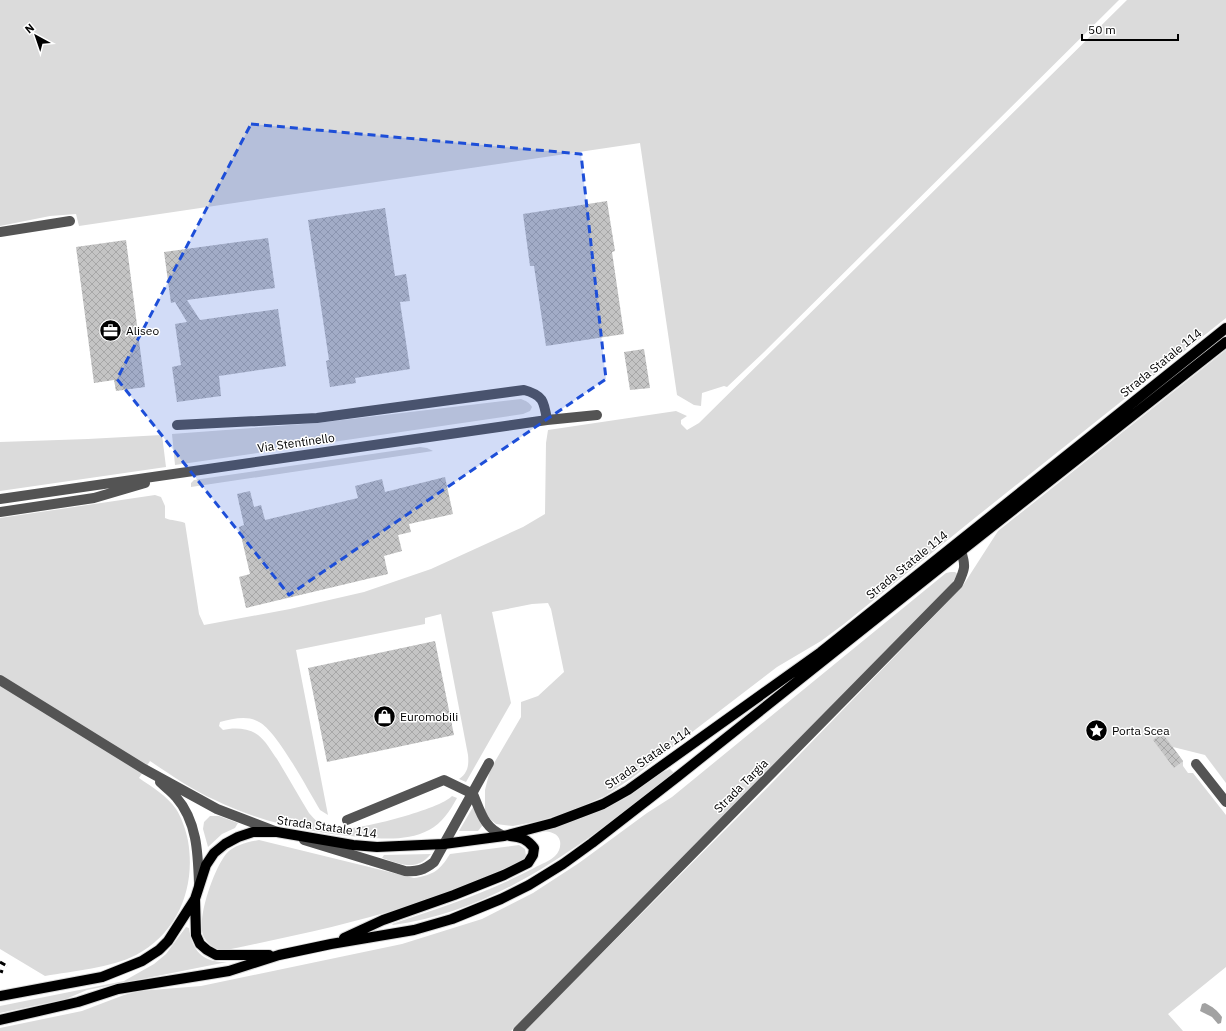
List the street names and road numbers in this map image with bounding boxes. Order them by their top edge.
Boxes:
street label: Strada Statale 114 [1117,325,1205,400]
street label: Via Stentinello [256,430,336,455]
street label: Strada Statale 114 [863,527,951,602]
street label: Strada Statale 114 [602,723,694,792]
street label: Strada Targia [710,755,771,816]
street label: Strada Statale 114 [276,812,378,841]

